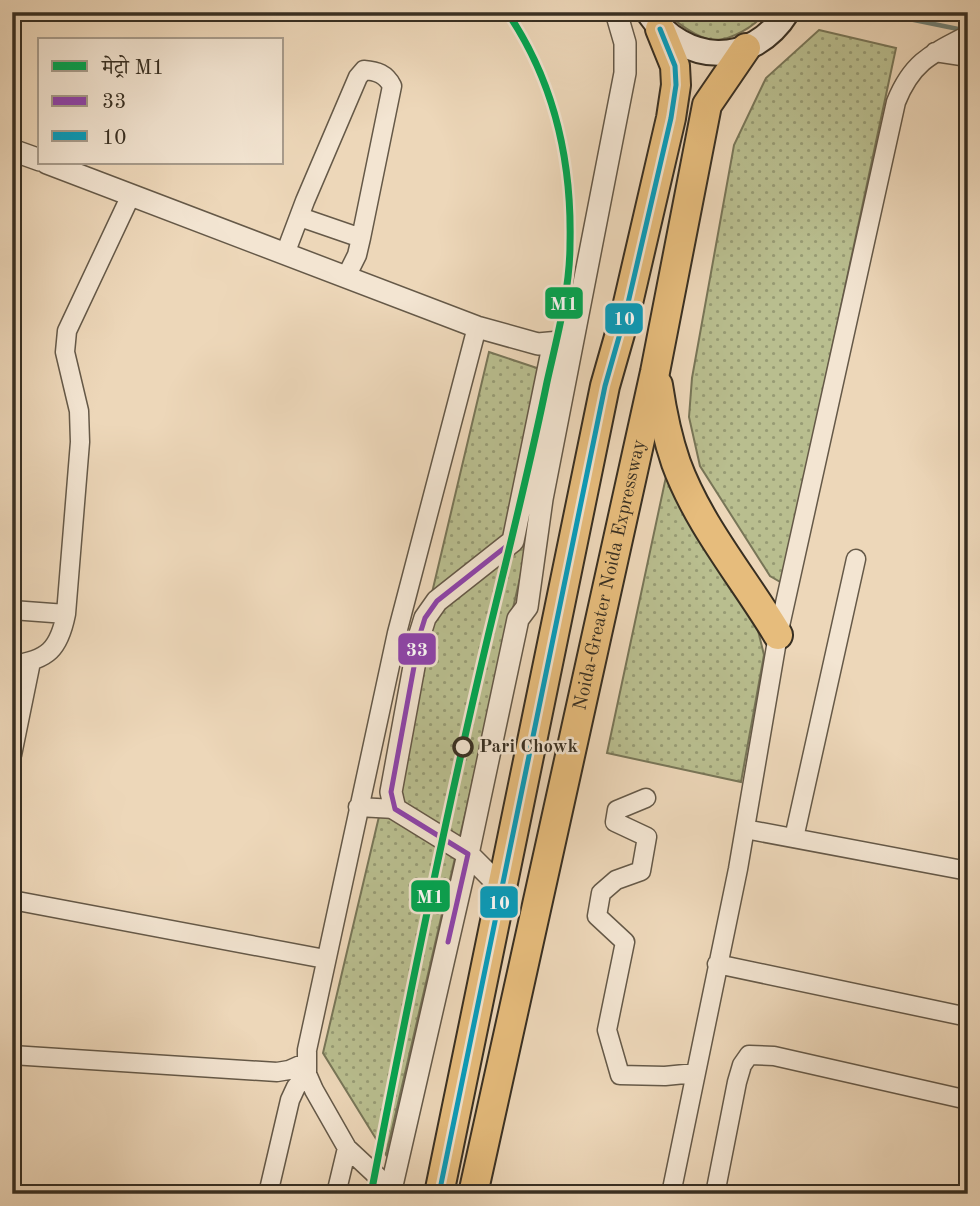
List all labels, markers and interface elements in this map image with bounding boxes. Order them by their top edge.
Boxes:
legend [38,38,284,164]
text: मेट्रो M1 [101,55,164,79]
text: 33 [102,92,126,113]
text: 10 [102,128,126,149]
line badge: M1 [544,286,584,320]
text: M1 [550,296,578,315]
line badge: 10 [604,302,644,335]
text: 10 [613,311,635,330]
street label: Noida-Greater Noida Expressway [571,438,649,712]
line badge: 33 [397,632,437,666]
text: 33 [406,642,428,661]
marker: Pari Chowk [453,737,473,757]
place label: Pari Chowk [479,738,579,757]
line badge: M1 [410,879,451,913]
line badge: 10 [479,885,519,919]
text: M1 [416,889,444,908]
text: 10 [488,895,510,914]

